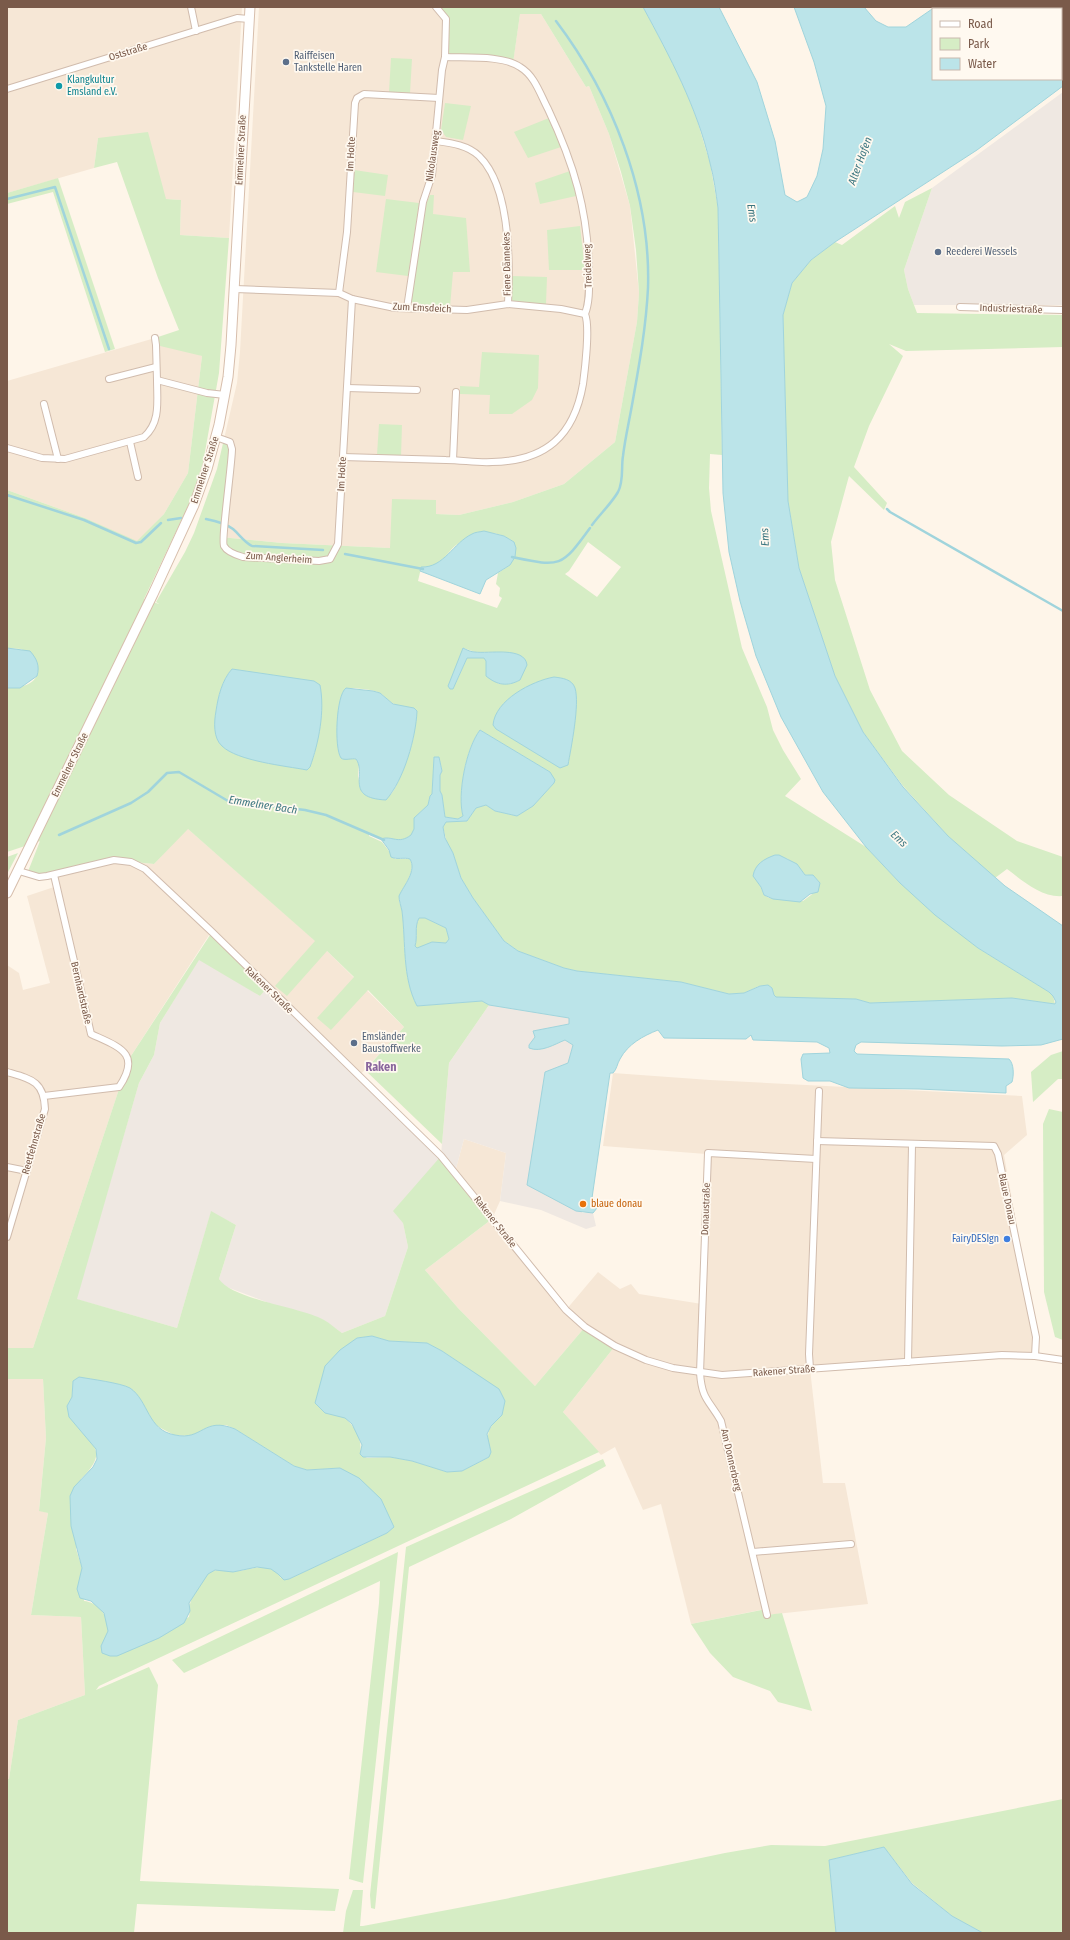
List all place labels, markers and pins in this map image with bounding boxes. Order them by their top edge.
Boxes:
place label: Raiffeisen Tankstelle Haren [294,50,362,74]
marker: Raiffeisen Tankstelle Haren [281,57,291,67]
place label: Klangkultur Emsland e.V. [67,74,117,98]
marker: Klangkultur Emsland e.V. [54,81,64,91]
place label: Reederei Wessels [946,246,1017,258]
marker: Reederei Wessels [933,247,943,257]
place label: Emsländer Baustoffwerke [362,1031,421,1055]
marker: Emsländer Baustoffwerke [349,1038,359,1048]
place label: blaue donau [591,1198,642,1210]
marker: blaue donau [578,1199,588,1209]
place label: FairyDESIgn [952,1233,999,1245]
marker: FairyDESIgn [1002,1234,1012,1244]

